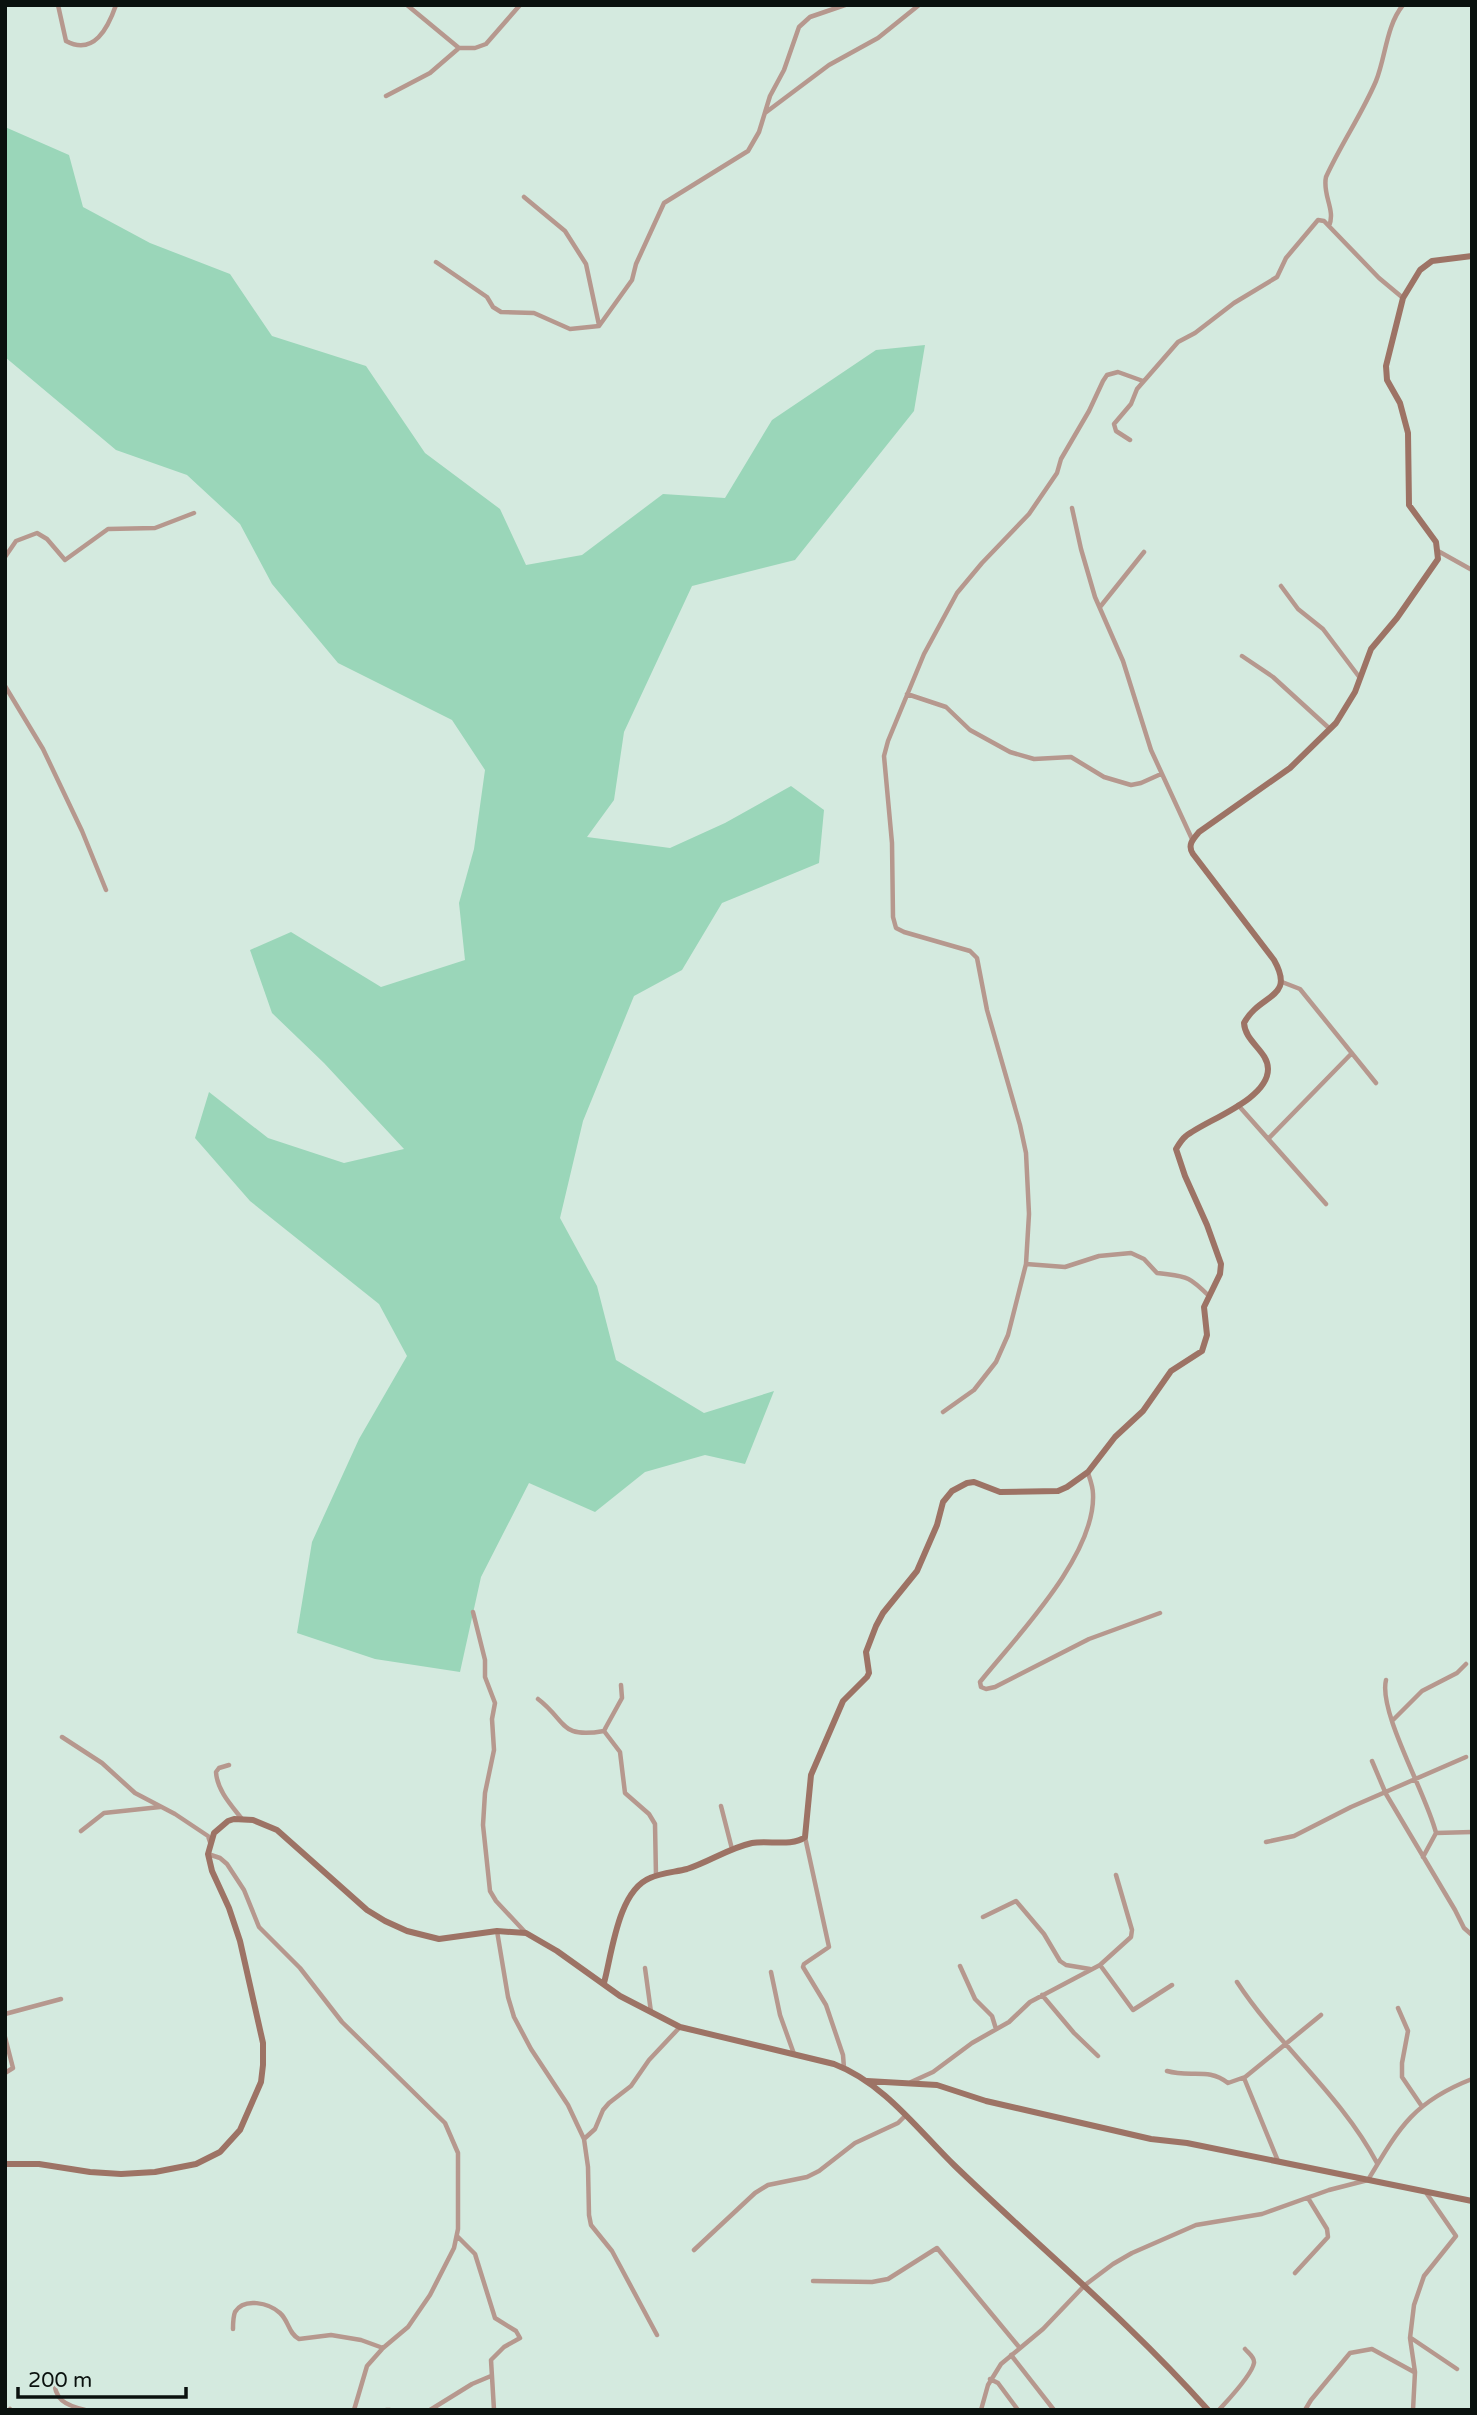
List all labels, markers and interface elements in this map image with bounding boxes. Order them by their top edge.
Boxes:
scale bar [18,2356,186,2400]
text: 200 m [28,2368,92,2393]

